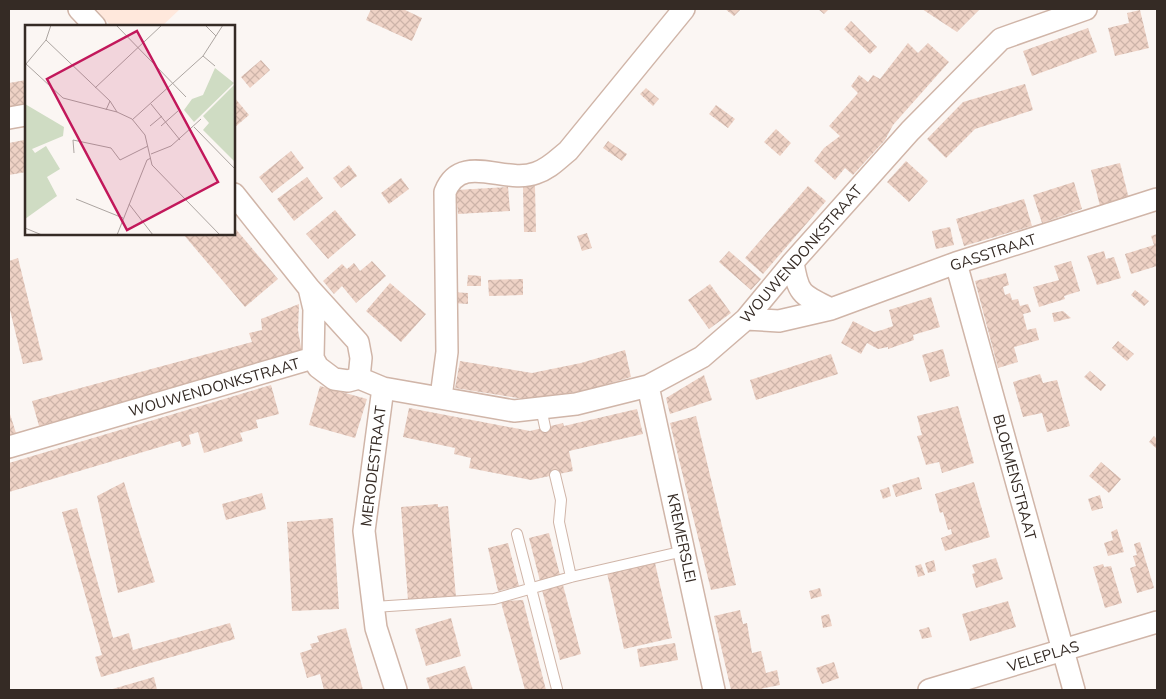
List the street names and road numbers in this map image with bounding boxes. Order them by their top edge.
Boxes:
street label: WOUWENDONKSTRAAT [736,181,866,327]
street label: GASSTRAAT [947,229,1039,275]
street label: WOUWENDONKSTRAAT [126,353,302,421]
street label: MERODESTRAAT [356,404,390,528]
street label: BLOEMENSTRAAT [989,412,1041,542]
street label: KREMERSLEI [663,492,701,584]
street label: VELEPLAS [1005,636,1081,676]

